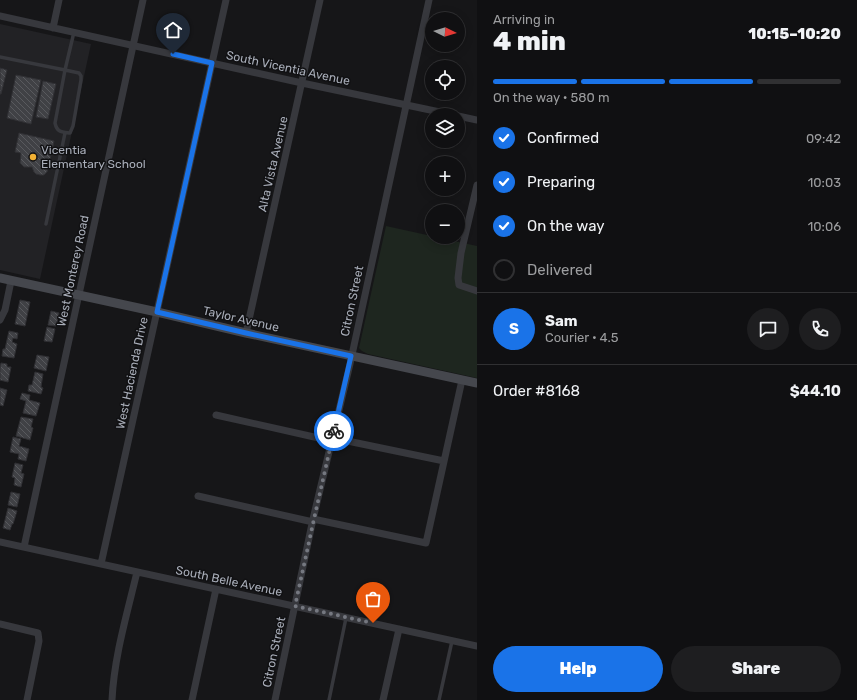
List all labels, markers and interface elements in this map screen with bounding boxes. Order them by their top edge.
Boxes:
north arrow [425,12,465,52]
map controls [425,12,465,244]
text: Arriving in [493,12,555,27]
pin [156,13,190,54]
icon: home [162,19,184,41]
text: 10:15–10:20 [748,25,841,43]
text: 4 min [493,26,566,57]
street label: South Vicentia Avenue [225,48,352,88]
button: locate [425,60,465,100]
text: On the way · 580 m [493,90,610,105]
button: layers [425,108,465,148]
street label: Alta Vista Avenue [255,115,291,213]
icon: check [493,127,515,149]
text: Confirmed [527,129,599,147]
text: 09:42 [806,131,841,146]
place label: Vicentia Elementary School [41,143,146,171]
marker: Vicentia Elementary School [28,152,38,162]
button: + [425,156,465,196]
icon: check [493,171,515,193]
text: Preparing [527,173,595,191]
text: 10:03 [808,175,841,190]
button: − [425,204,465,244]
street label: West Monterey Road [54,214,92,328]
icon: check [493,215,515,237]
text: On the way [527,217,605,235]
text: 10:06 [808,219,841,234]
text: Delivered [527,261,592,279]
street label: Citron Street [338,264,366,338]
street label: Taylor Avenue [202,303,281,335]
button: chat [747,308,789,350]
button: phone [799,308,841,350]
text: Sam [545,312,578,330]
street label: West Hacienda Drive [113,315,151,430]
text: S [509,320,519,338]
text: Courier · 4.5 [545,330,619,345]
text: Order #8168 [493,382,580,400]
text: $44.10 [790,382,841,400]
courier [314,411,354,451]
icon: bike [323,420,345,442]
street label: South Belle Avenue [174,563,284,599]
pin [356,582,390,623]
icon: bag [362,588,384,610]
street label: Citron Street [260,615,288,689]
button: Help [493,646,663,692]
button: Share [671,646,841,692]

